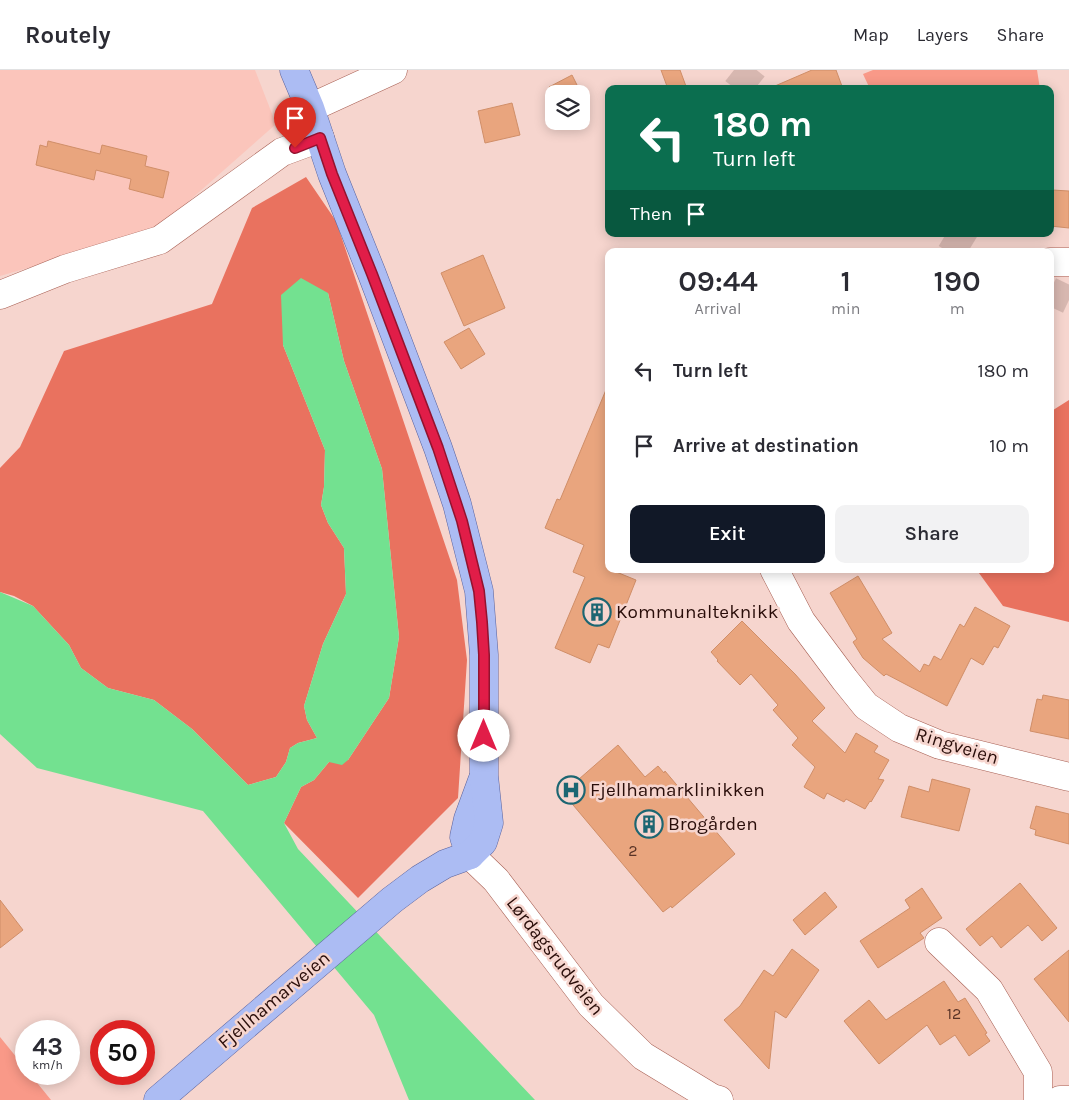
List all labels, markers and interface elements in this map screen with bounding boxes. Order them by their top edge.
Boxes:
text: Routely [25,21,111,49]
text: Map [853,24,889,46]
text: Layers [917,24,969,46]
text: Share [997,24,1044,46]
map controls [545,85,590,130]
button: layers [545,85,590,130]
pin [274,97,316,148]
icon: arrive [281,104,309,132]
text: 180 m [713,104,812,145]
icon: left [630,105,695,170]
text: Turn left [713,146,796,172]
icon: arrive [682,200,710,228]
text: Then [630,203,672,225]
text: 09:44 [678,263,758,299]
text: 1 [840,263,851,299]
text: 190 [934,263,981,299]
text: Arrival [695,299,741,318]
text: min [831,299,860,318]
text: m [950,299,965,318]
icon: left [630,357,658,385]
text: Turn left [673,360,748,382]
text: 180 m [977,360,1029,382]
icon: arrive [630,432,658,460]
text: Arrive at destination [673,435,859,457]
text: 10 m [989,435,1029,457]
button: Exit [630,505,825,563]
button: Share [835,505,1029,563]
building icon: Kommunalteknikk [582,597,612,627]
place label: Kommunalteknikk [616,601,779,623]
position arrow [457,709,509,761]
street label: Ringveien [913,723,1001,769]
hospital icon: Fjellhamarklinikken [556,775,586,805]
place label: Fjellhamarklinikken [590,779,765,801]
building icon: Brogården [634,809,664,839]
place label: Brogården [668,813,758,835]
house number: 2 [628,841,638,860]
street label: Lørdagsrudveien [502,892,608,1020]
street label: Fjellhamarveien [213,947,335,1053]
house number: 12 [947,1004,961,1023]
speed limit sign: 50 [90,1020,155,1085]
text: 43 [32,1032,63,1061]
text: km/h [32,1058,63,1072]

